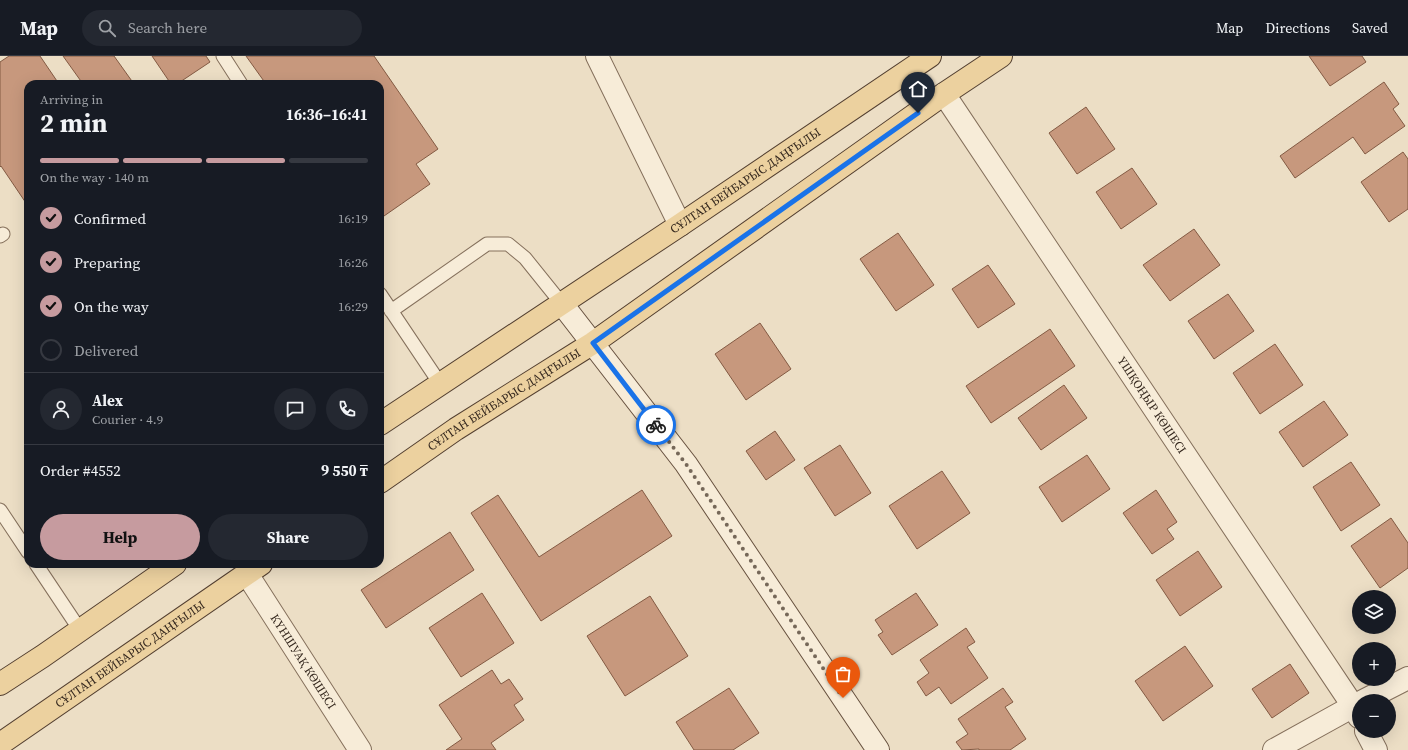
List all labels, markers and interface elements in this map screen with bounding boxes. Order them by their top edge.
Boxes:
search box [82,10,362,46]
text: Map [20,15,58,41]
icon: search [96,17,118,39]
text: Search here [128,17,207,38]
text: Map [1216,18,1243,38]
text: Directions [1265,18,1330,38]
text: Saved [1352,18,1388,38]
pin [901,72,935,113]
icon: home [907,78,929,100]
text: Arriving in [40,91,103,108]
text: 16:36–16:41 [286,104,368,125]
text: 2 min [40,105,107,141]
street label: СҰЛТАН БЕЙБАРЫС ДАҢҒЫЛЫ [667,124,824,237]
text: On the way · 140 m [40,169,149,186]
icon: check [40,207,62,229]
text: Confirmed [74,208,146,229]
text: 16:19 [338,210,368,227]
icon: check [40,251,62,273]
text: Preparing [74,252,140,273]
text: 16:26 [338,254,368,271]
icon: check [40,295,62,317]
text: On the way [74,296,149,317]
text: 16:29 [338,298,368,315]
text: Delivered [74,340,138,361]
street label: СҰЛТАН БЕЙБАРЫС ДАҢҒЫЛЫ [424,345,584,454]
street label: ҮШҚОҢЫР КӨШЕСІ [1114,353,1190,457]
button: person [40,388,82,430]
button: chat [274,388,316,430]
button: phone [326,388,368,430]
text: Alex [92,390,123,411]
courier [636,405,676,445]
text: Courier · 4.9 [92,411,163,428]
icon: bike [645,414,667,436]
text: Order #4552 [40,460,121,481]
text: 9 550 ₸ [321,460,368,481]
button: Help [40,514,200,560]
button: Share [208,514,368,560]
map controls [1352,590,1396,738]
button: layers [1352,590,1396,634]
street label: СҰЛТАН БЕЙБАРЫС ДАҢҒЫЛЫ [52,597,208,712]
street label: КҮНШУАҚ КӨШЕСІ [267,611,340,712]
button: + [1352,642,1396,686]
pin [826,657,860,698]
icon: bag [832,663,854,685]
button: − [1352,694,1396,738]

